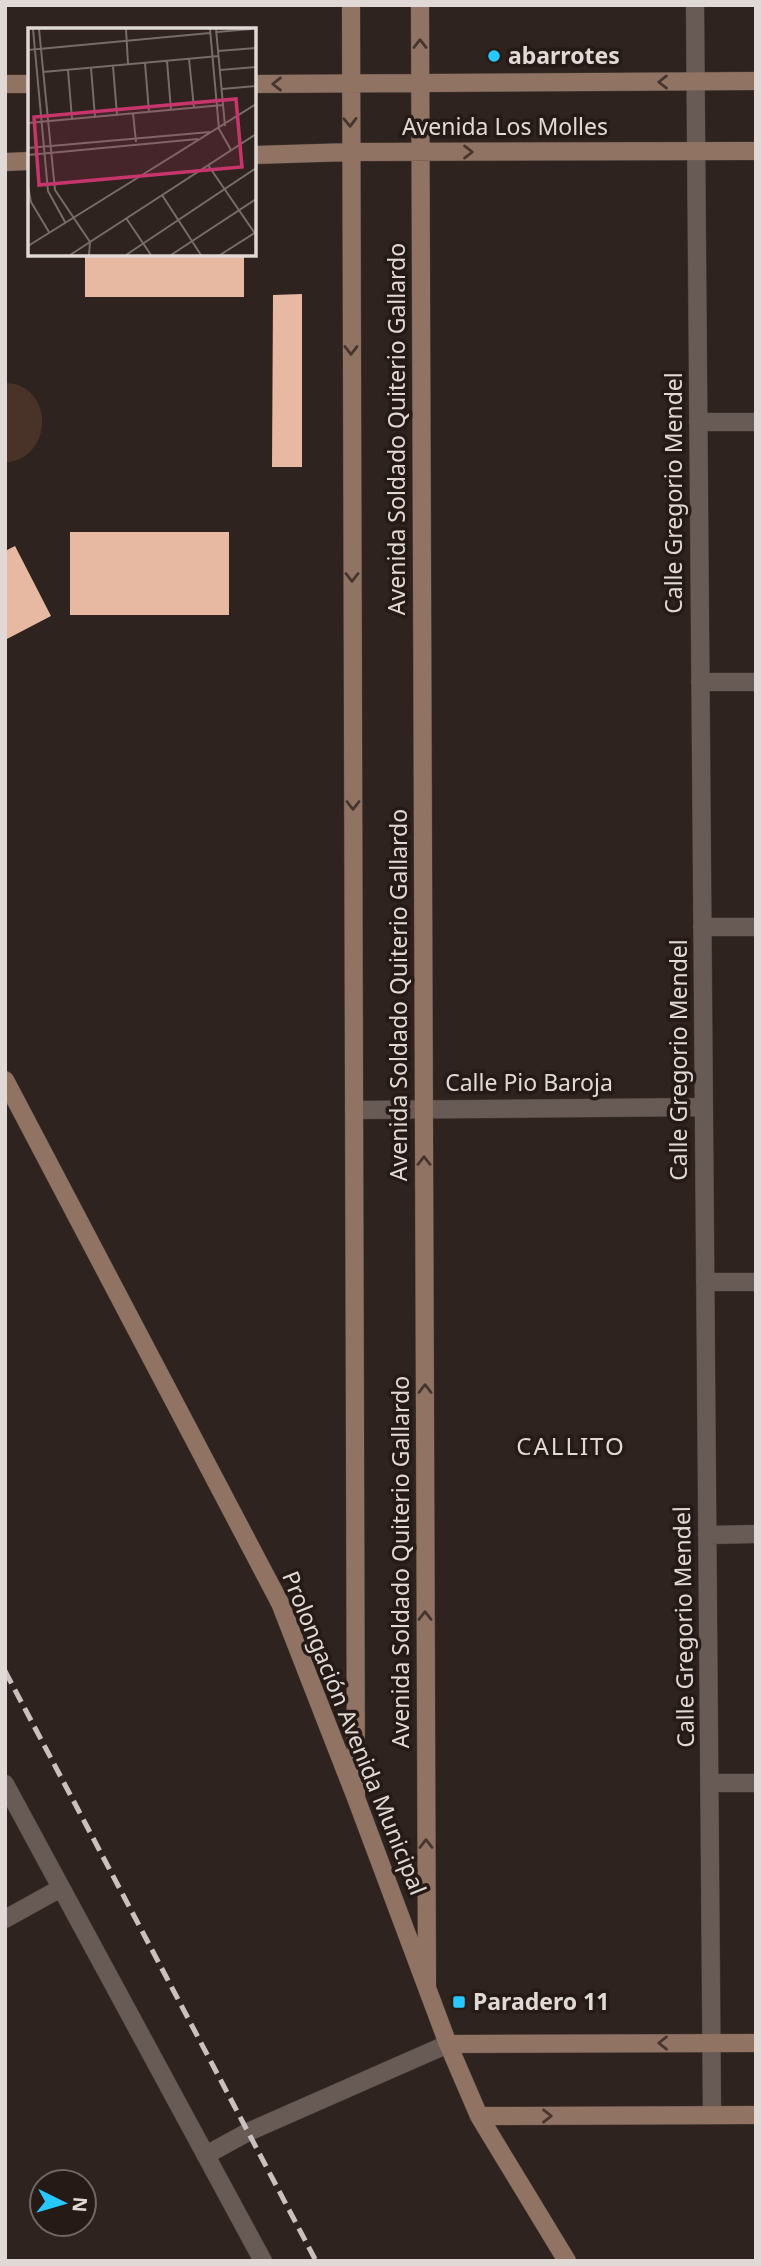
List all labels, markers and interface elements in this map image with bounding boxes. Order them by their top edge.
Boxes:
inset map [28,28,256,256]
one-way arrow [412,38,428,49]
place label: abarrotes [508,39,620,71]
marker: abarrotes [486,48,502,64]
one-way arrow [657,74,668,90]
one-way arrow [272,76,282,92]
street label: Avenida Los Molles [402,110,608,142]
one-way arrow [342,118,358,128]
one-way arrow [463,144,474,160]
street label: Avenida Soldado Quiterio Gallardo [380,243,412,615]
one-way arrow [343,345,359,356]
street label: Calle Gregorio Mendel [657,372,689,614]
one-way arrow [344,573,360,583]
one-way arrow [345,800,361,811]
street label: Avenida Soldado Quiterio Gallardo [382,809,414,1181]
street label: Calle Gregorio Mendel [662,939,694,1181]
street label: Calle Pio Baroja [445,1066,613,1098]
one-way arrow [416,1156,432,1166]
street label: Avenida Soldado Quiterio Gallardo [384,1376,416,1748]
one-way arrow [417,1383,433,1394]
district label: CALLITO [516,1429,626,1462]
street label: Calle Gregorio Mendel [665,1506,701,1748]
street label: Prolongación Avenida Municipal [275,1566,435,1899]
one-way arrow [417,1611,433,1621]
one-way arrow [418,1838,434,1849]
place label: Paradero 11 [473,1985,609,2017]
marker: Paradero 11 [451,1994,467,2010]
one-way arrow [657,2035,668,2051]
one-way arrow [543,2108,553,2124]
north arrow [28,2168,98,2238]
text: N [66,2196,94,2213]

